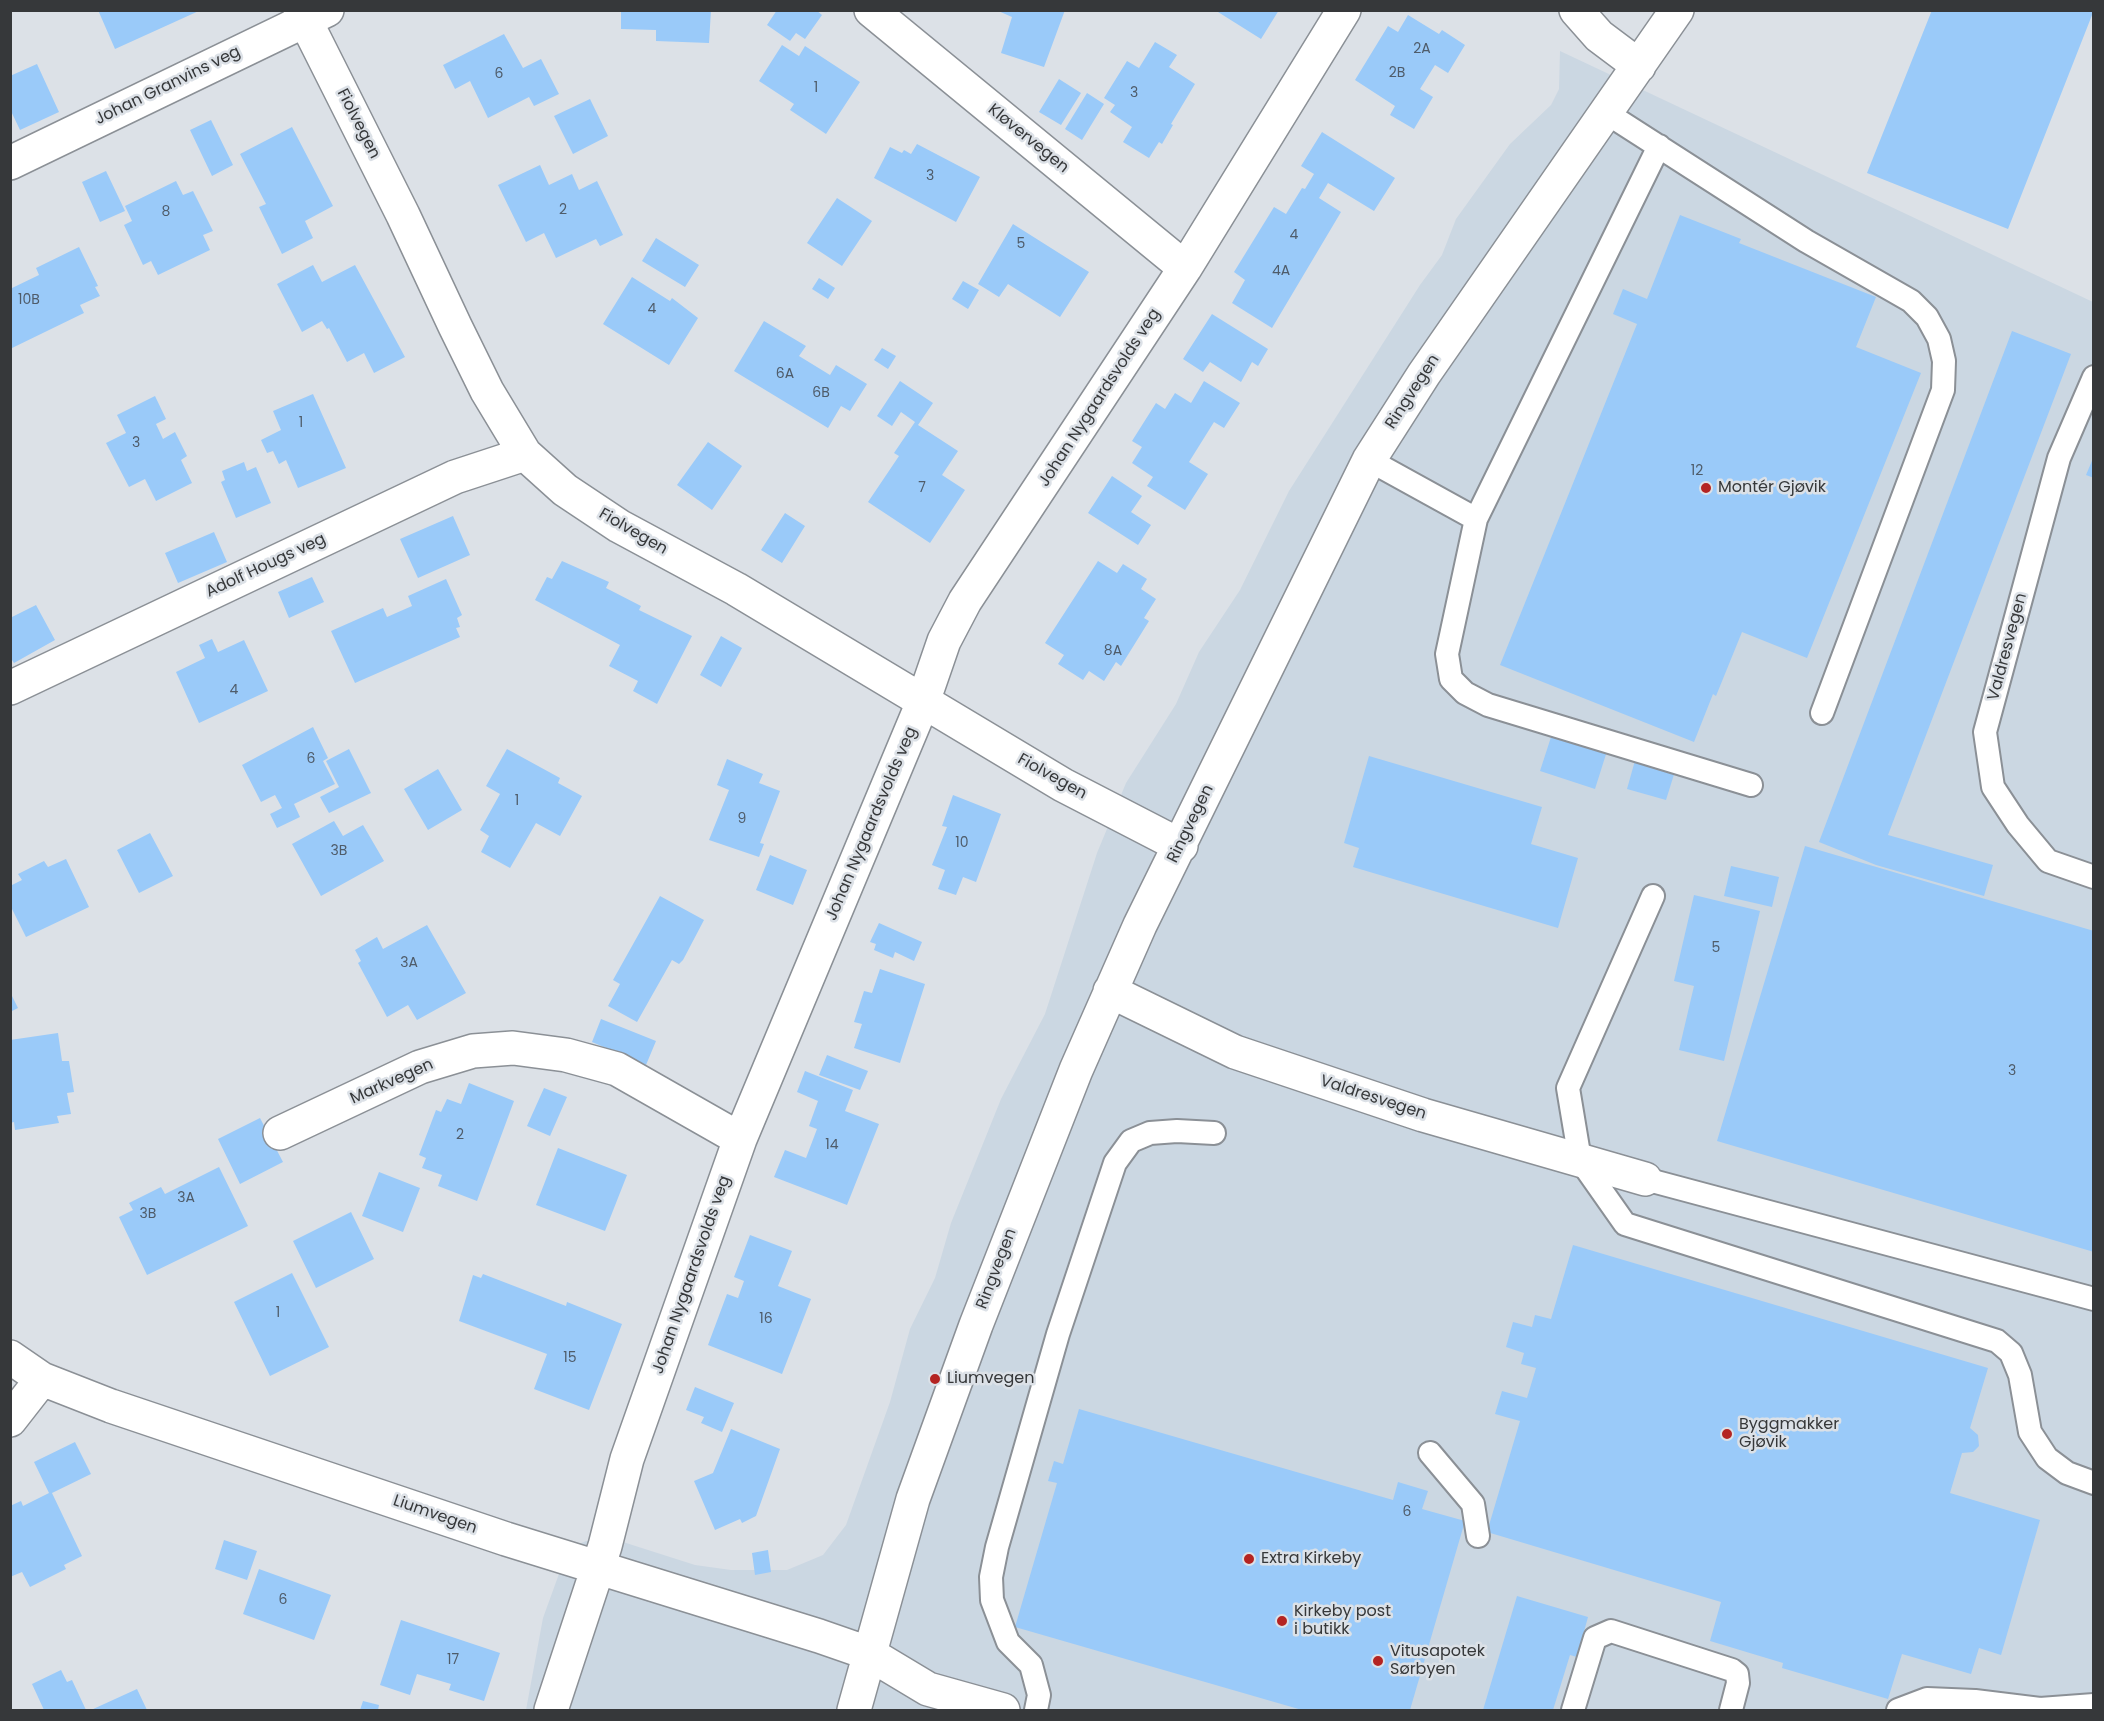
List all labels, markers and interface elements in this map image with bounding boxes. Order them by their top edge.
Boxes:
house number: 2A [1413,41,1431,57]
street label: Johan Granvins veg [92,42,244,130]
house number: 2B [1389,65,1405,81]
house number: 6 [495,66,503,82]
house number: 1 [814,80,818,96]
house number: 3 [1130,85,1138,101]
street label: Fiolvegen [332,86,384,162]
street label: Kløvervegen [984,101,1072,177]
house number: 3 [926,168,934,184]
house number: 2 [559,202,567,218]
house number: 8 [162,204,170,220]
house number: 4 [1290,227,1298,243]
house number: 5 [1017,236,1025,252]
house number: 4A [1272,263,1290,279]
house number: 10B [18,292,40,308]
house number: 4 [648,301,656,317]
street label: Johan Nygaardsvolds veg [1035,305,1165,491]
street label: Ringvegen [1382,351,1444,433]
house number: 6A [776,366,794,382]
house number: 6B [812,385,830,401]
house number: 1 [299,415,303,431]
house number: 3 [132,435,140,451]
house number: 12 [1691,463,1703,479]
place label: Montér Gjøvik [1718,478,1826,498]
house number: 7 [918,480,926,496]
marker: Montér Gjøvik [1699,481,1713,495]
street label: Fiolvegen [595,505,671,559]
street label: Adolf Hougs veg [203,530,329,602]
street label: Valdresvegen [1984,591,2032,703]
house number: 8A [1104,643,1122,659]
house number: 4 [230,682,238,698]
street label: Johan Nygaardsvolds veg [822,724,922,924]
street label: Fiolvegen [1014,750,1090,804]
house number: 6 [307,751,315,767]
street label: Ringvegen [1164,782,1218,866]
house number: 1 [515,793,519,809]
house number: 9 [738,811,746,827]
house number: 10 [955,835,969,851]
house number: 3B [331,843,347,859]
house number: 5 [1712,940,1720,956]
house number: 3A [400,955,418,971]
street label: Markvegen [348,1055,436,1109]
house number: 3 [2008,1063,2016,1079]
street label: Valdresvegen [1317,1072,1429,1124]
house number: 2 [456,1127,464,1143]
house number: 14 [825,1137,839,1153]
street label: Johan Nygaardsvolds veg [649,1173,735,1377]
house number: 3A [177,1190,195,1206]
house number: 3B [140,1206,156,1222]
street label: Ringvegen [973,1226,1021,1312]
house number: 1 [276,1305,280,1321]
house number: 16 [759,1311,773,1327]
house number: 15 [563,1350,577,1366]
place label: Liumvegen [947,1369,1034,1389]
marker: Liumvegen [928,1372,942,1386]
place label: Byggmakker Gjøvik [1739,1415,1839,1453]
marker: Byggmakker Gjøvik [1720,1427,1734,1441]
street label: Liumvegen [391,1492,479,1538]
house number: 6 [1403,1504,1411,1520]
place label: Extra Kirkeby [1261,1549,1361,1569]
marker: Extra Kirkeby [1242,1552,1256,1566]
house number: 6 [279,1592,287,1608]
place label: Kirkeby post i butikk [1294,1602,1391,1640]
marker: Kirkeby post i butikk [1275,1614,1289,1628]
place label: Vitusapotek Sørbyen [1390,1642,1485,1680]
house number: 17 [447,1652,459,1668]
marker: Vitusapotek Sørbyen [1371,1654,1385,1668]

